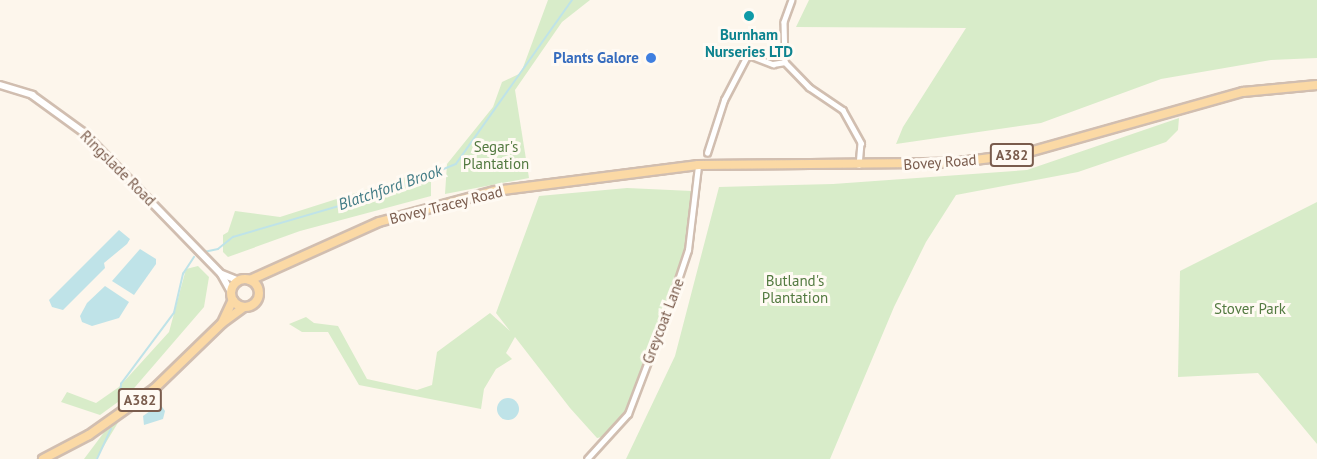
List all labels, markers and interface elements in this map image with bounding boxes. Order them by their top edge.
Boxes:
marker: Burnham Nurseries LTD [742,9,756,23]
place label: Burnham Nurseries LTD [705,25,793,60]
place label: Plants Galore [553,49,639,67]
marker: Plants Galore [644,51,658,65]
street label: Ringslade Road [77,127,159,209]
park label: Segar's Plantation [463,137,529,172]
road number: A382 [990,144,1034,166]
street label: Bovey Road [903,150,977,174]
water label: Blatchford Brook [336,160,444,214]
street label: Bovey Tracey Road [387,182,505,228]
park label: Butland's Plantation [762,271,828,306]
street label: Greycoat Lane [638,276,688,366]
park label: Stover Park [1214,300,1286,318]
road number: A382 [118,389,162,411]

